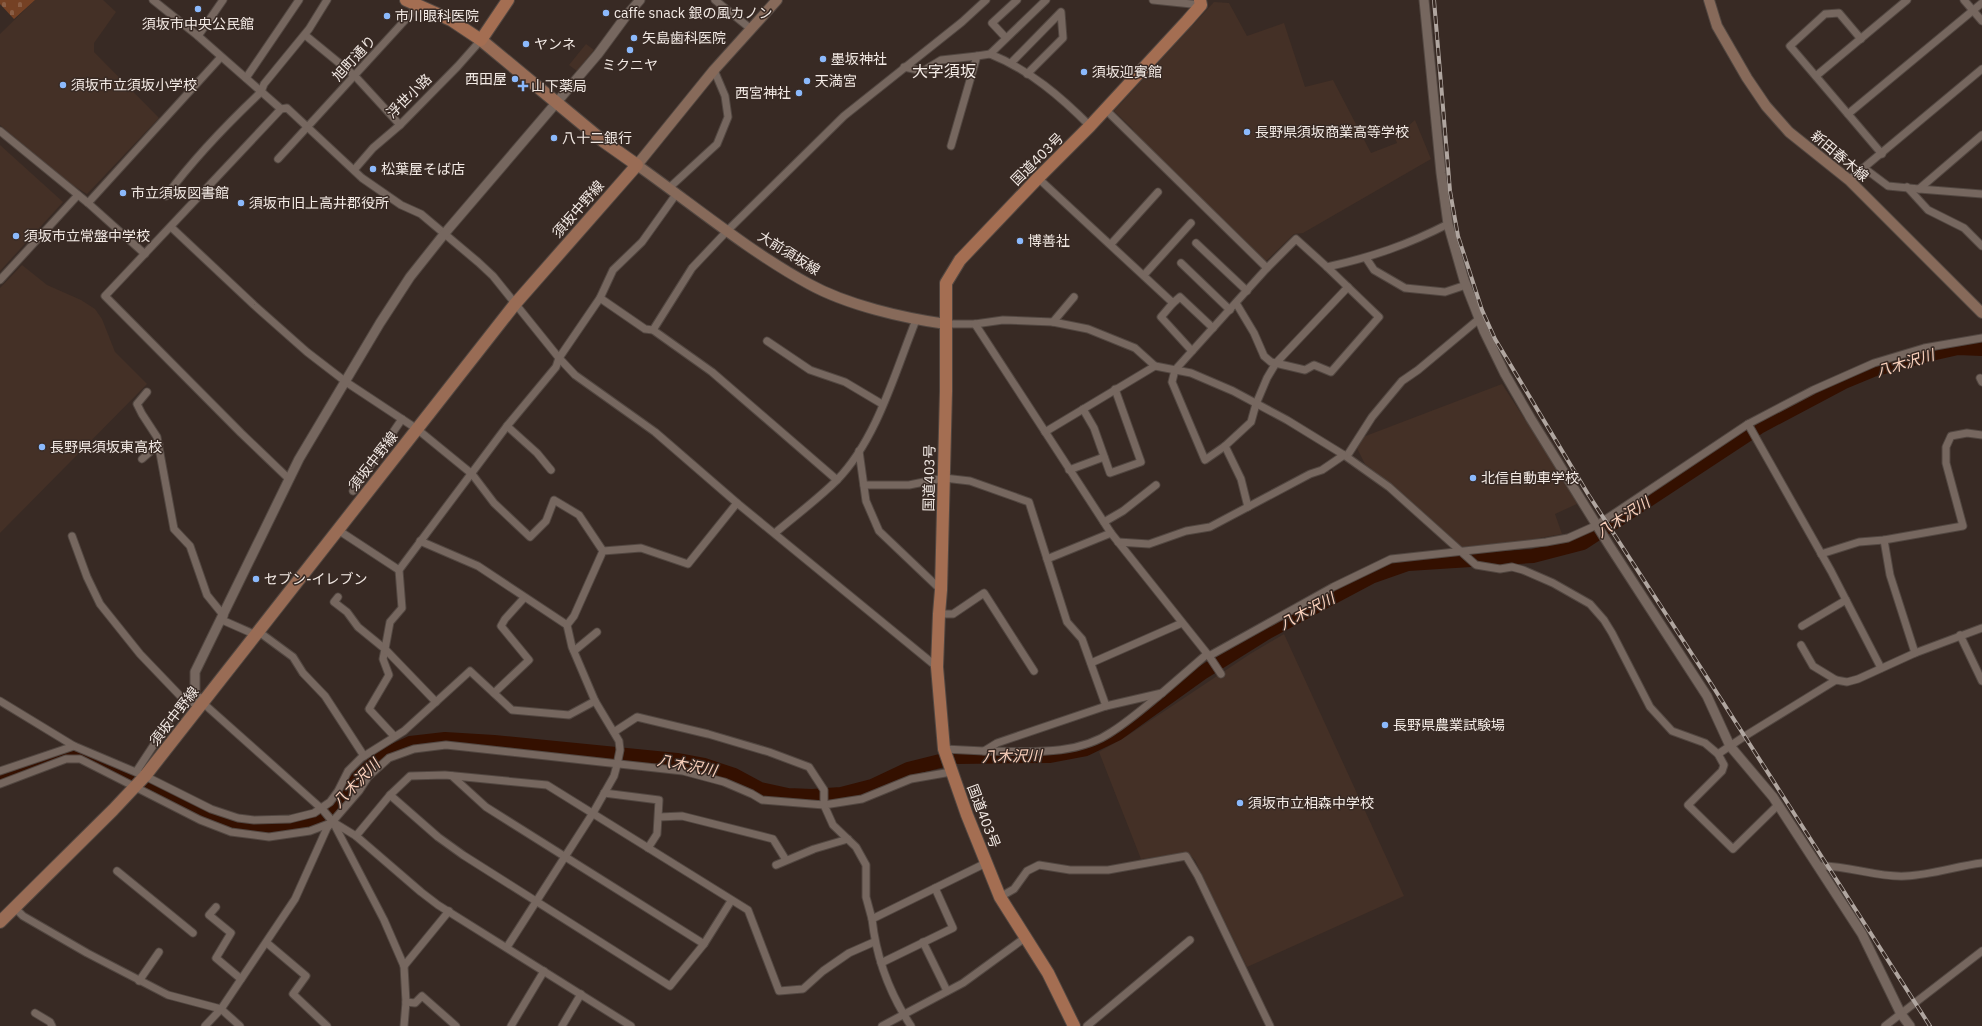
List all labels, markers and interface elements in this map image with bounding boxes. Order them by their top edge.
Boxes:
marker: 須坂市中央公民館 [193,4,203,14]
place label: caffe snack 銀の風カノン [614,4,773,22]
place label: 市川眼科医院 [395,7,479,25]
marker: caffe snack 銀の風カノン [601,8,611,18]
marker: 市川眼科医院 [382,11,392,21]
place label: 須坂市中央公民館 [142,15,254,33]
place label: 矢島歯科医院 [642,29,726,47]
street label: 旭町通り [328,31,380,85]
marker: 矢島歯科医院 [629,33,639,43]
place label: ヤンネ [534,35,576,53]
marker: ヤンネ [521,39,531,49]
marker: ミクニヤ [625,45,635,55]
place label: 墨坂神社 [831,50,887,68]
marker: 墨坂神社 [818,54,828,64]
place label: ミクニヤ [602,56,658,74]
district label: 大字須坂 [912,61,976,81]
place label: 須坂迎賓館 [1092,63,1162,81]
marker: 須坂迎賓館 [1079,67,1089,77]
street label: 浮世小路 [383,70,435,122]
place label: 西田屋 [465,70,507,88]
place label: 天満宮 [815,72,857,90]
marker: 西田屋 [510,74,520,84]
place label: 須坂市立須坂小学校 [71,76,197,94]
marker: 天満宮 [802,76,812,86]
place label: 山下薬局 [531,77,587,95]
marker: 須坂市立須坂小学校 [58,80,68,90]
marker: 山下薬局 [518,81,528,91]
place label: 西宮神社 [735,84,791,102]
marker: 西宮神社 [794,88,804,98]
place label: 長野県須坂商業高等学校 [1255,123,1409,141]
marker: 長野県須坂商業高等学校 [1242,127,1252,137]
street label: 新田春木線 [1807,127,1873,185]
place label: 八十二銀行 [562,129,632,147]
street label: 国道403号 [1007,129,1067,189]
marker: 八十二銀行 [549,133,559,143]
place label: 松葉屋そば店 [381,160,465,178]
marker: 松葉屋そば店 [368,164,378,174]
street label: 須坂中野線 [548,177,608,241]
place label: 市立須坂図書館 [131,184,229,202]
marker: 市立須坂図書館 [118,188,128,198]
place label: 須坂市旧上高井郡役所 [249,194,389,212]
marker: 須坂市旧上高井郡役所 [236,198,246,208]
place label: 須坂市立常盤中学校 [24,227,150,245]
street label: 大前須坂線 [755,227,823,279]
marker: 須坂市立常盤中学校 [11,231,21,241]
place label: 博善社 [1028,232,1070,250]
marker: 博善社 [1015,236,1025,246]
water label: 八木沢川 [1874,345,1938,381]
street label: 須坂中野線 [344,428,402,494]
place label: 長野県須坂東高校 [50,438,162,456]
marker: 長野県須坂東高校 [37,442,47,452]
street label: 国道403号 [919,444,939,512]
place label: 北信自動車学校 [1481,469,1579,487]
marker: 北信自動車学校 [1468,473,1478,483]
water label: 八木沢川 [1593,492,1655,541]
place label: セブン-イレブン [264,570,368,588]
marker: セブン-イレブン [251,574,261,584]
water label: 八木沢川 [1276,588,1340,633]
street label: 須坂中野線 [145,683,203,749]
place label: 長野県農業試験場 [1393,716,1505,734]
marker: 長野県農業試験場 [1380,720,1390,730]
water label: 八木沢川 [982,746,1044,766]
water label: 八木沢川 [656,750,720,780]
water label: 八木沢川 [328,753,385,811]
street label: 国道403号 [964,781,1004,851]
place label: 須坂市立相森中学校 [1248,794,1374,812]
marker: 須坂市立相森中学校 [1235,798,1245,808]

